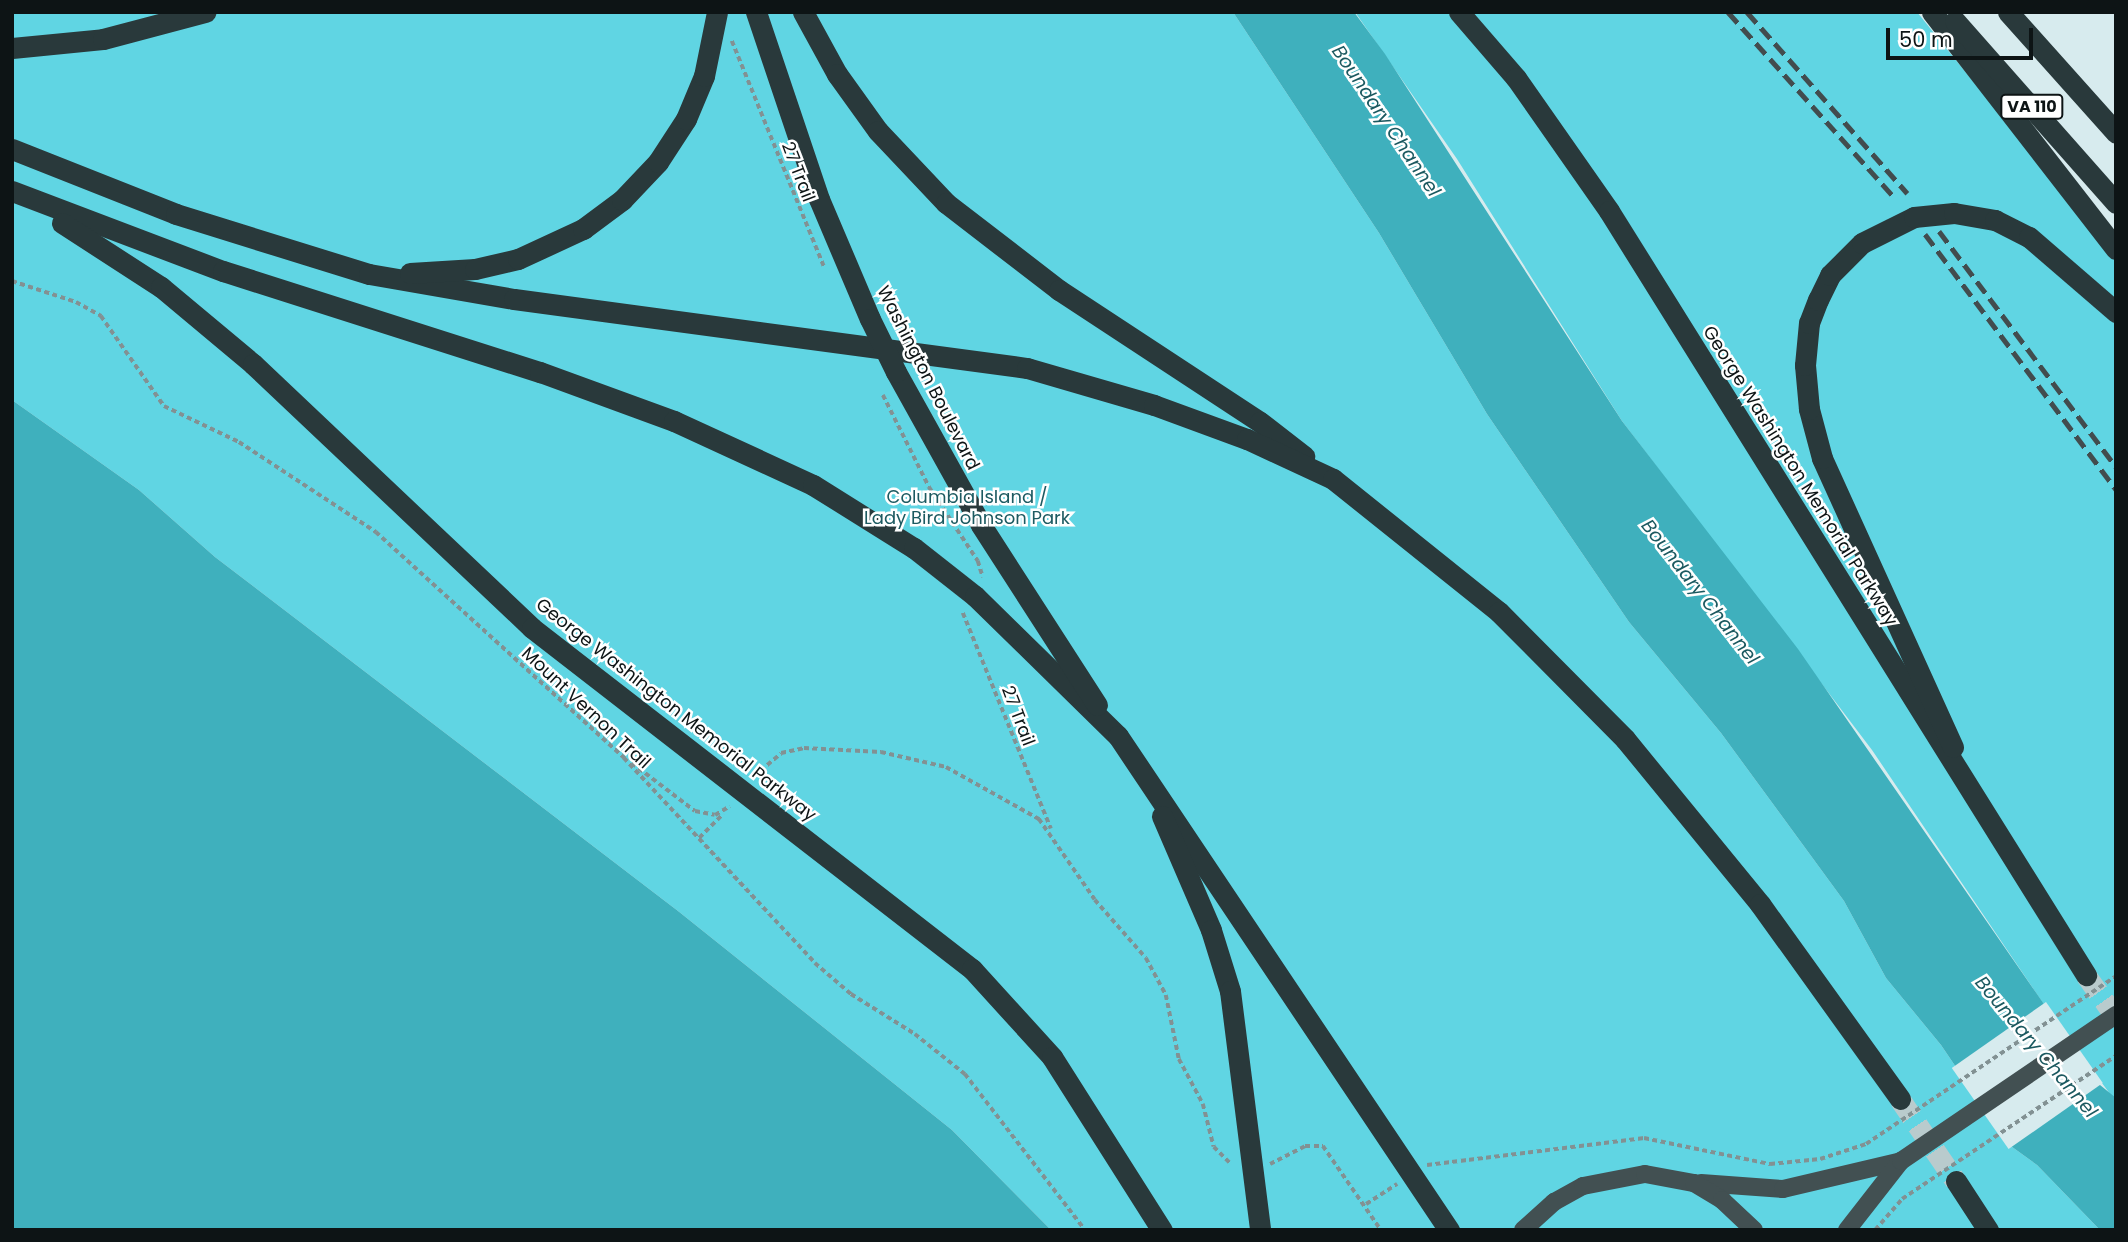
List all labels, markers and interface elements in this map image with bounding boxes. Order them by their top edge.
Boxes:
scale bar [1890,14,2037,58]
text: 50 m [1899,25,1953,54]
water label: Boundary Channel [1327,41,1445,201]
road number: VA 110 [1999,94,2065,120]
street label: 27 Trail [777,139,819,205]
street label: Washington Boulevard [872,282,984,474]
street label: George Washington Memorial Parkway [1698,322,1902,630]
park label: Columbia Island / Lady Bird Johnson Park [864,487,1070,530]
water label: Boundary Channel [1636,515,1764,669]
street label: George Washington Memorial Parkway [532,594,820,826]
street label: Mount Vernon Trail [517,643,655,773]
street label: 27 Trail [997,683,1039,749]
water label: Boundary Channel [1970,972,2102,1122]

